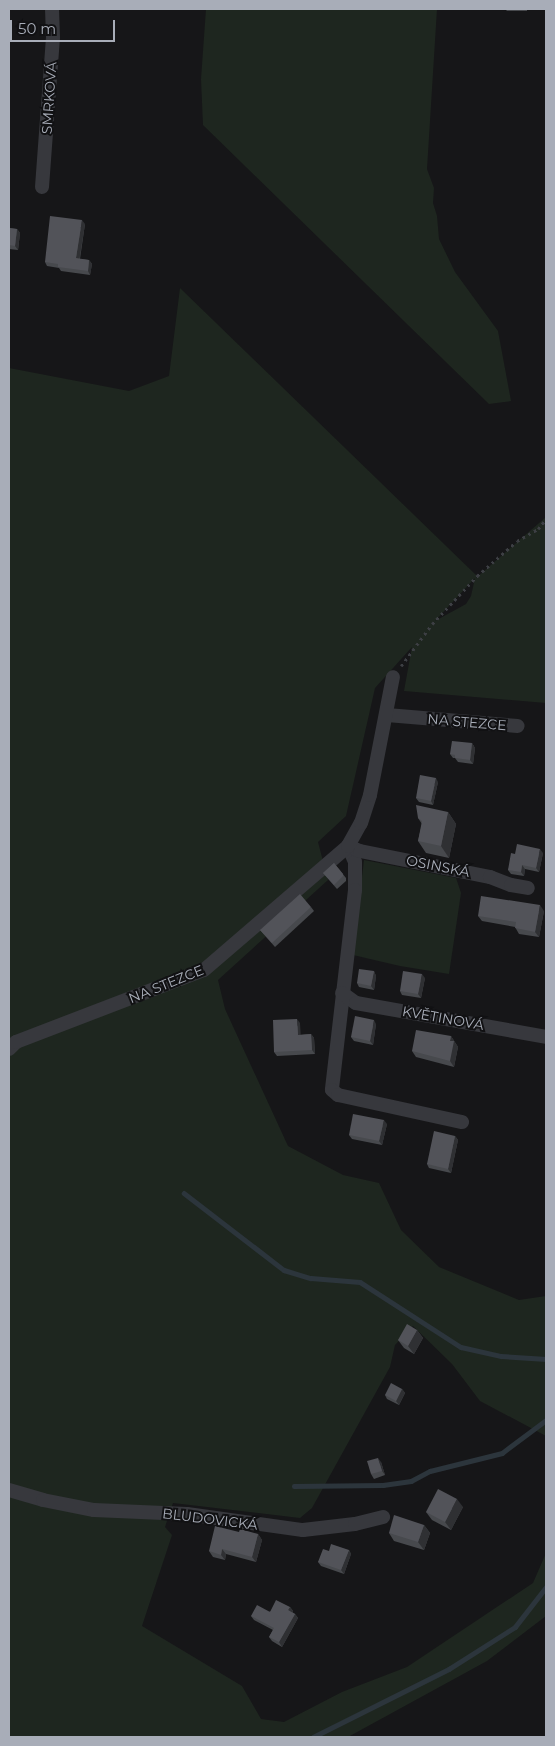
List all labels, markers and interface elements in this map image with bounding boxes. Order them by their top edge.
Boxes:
scale bar [12,10,118,42]
text: 50 m [18,19,56,38]
street label: SMRKOVÁ [38,61,60,135]
street label: NA STEZCE [427,710,507,734]
street label: OSINSKÁ [405,852,471,880]
street label: NA STEZCE [126,961,206,1007]
street label: KVĚTINOVÁ [401,1003,485,1033]
street label: BLUDOVICKÁ [161,1505,259,1533]

